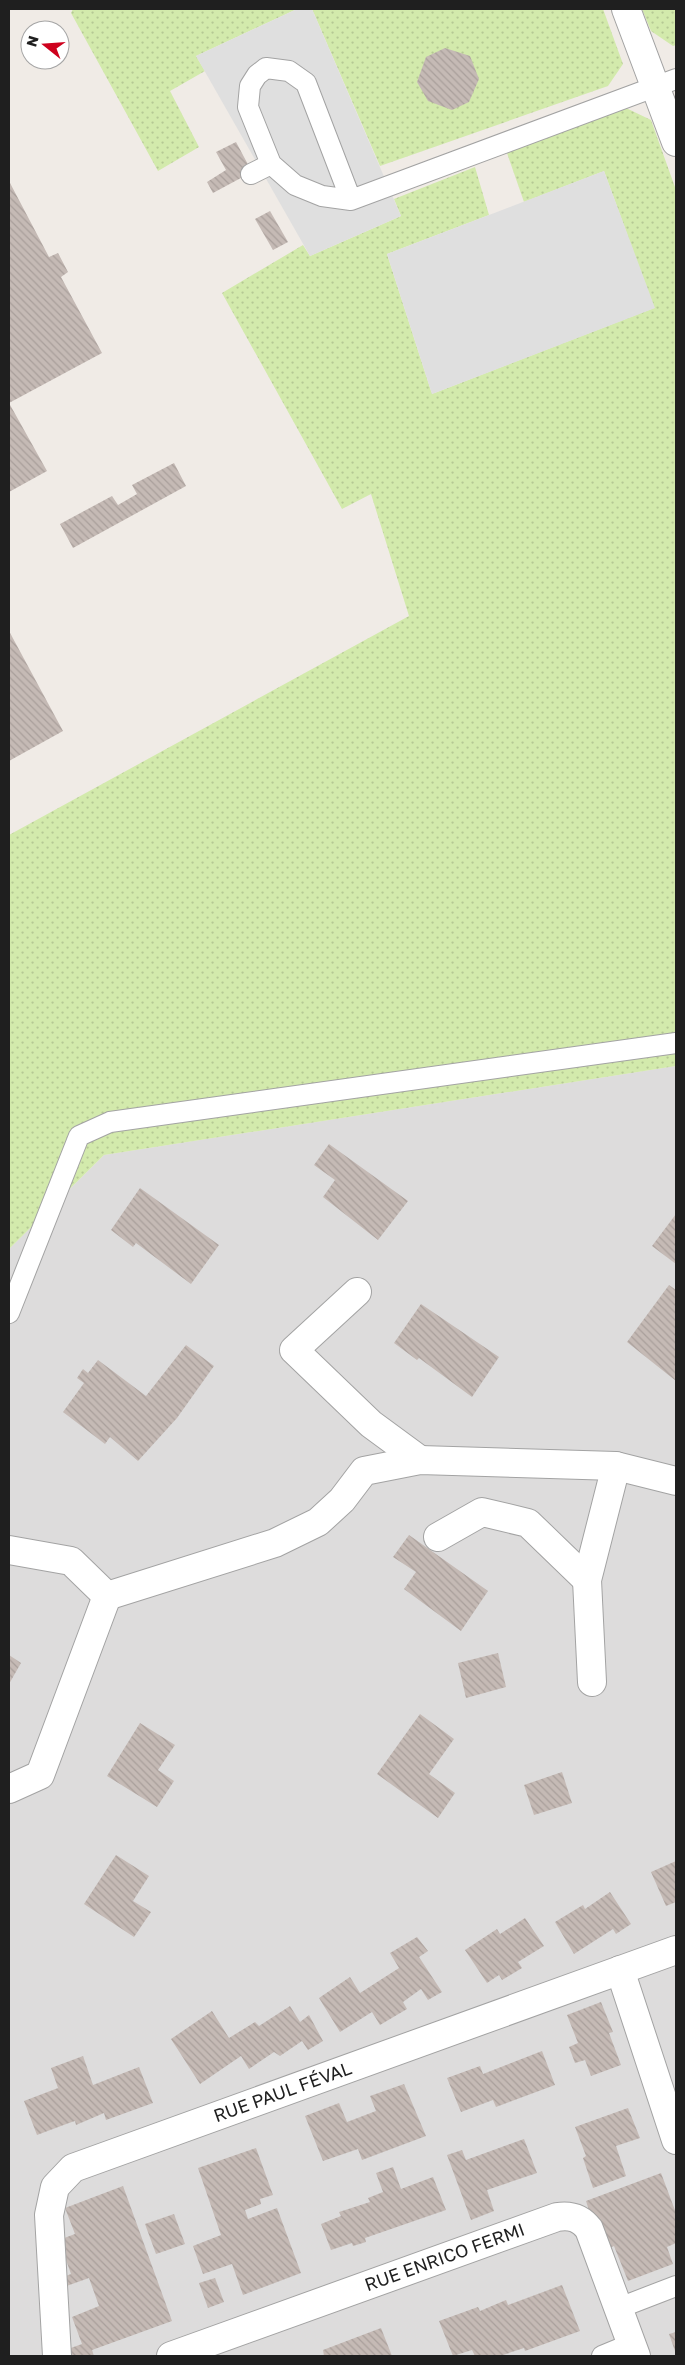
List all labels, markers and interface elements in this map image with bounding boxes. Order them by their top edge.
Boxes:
north arrow [20,20,70,70]
text: N [22,33,42,49]
street label: RUE PAUL FÉVAL [210,2056,354,2126]
street label: RUE ENRICO FERMI [361,2218,527,2295]

